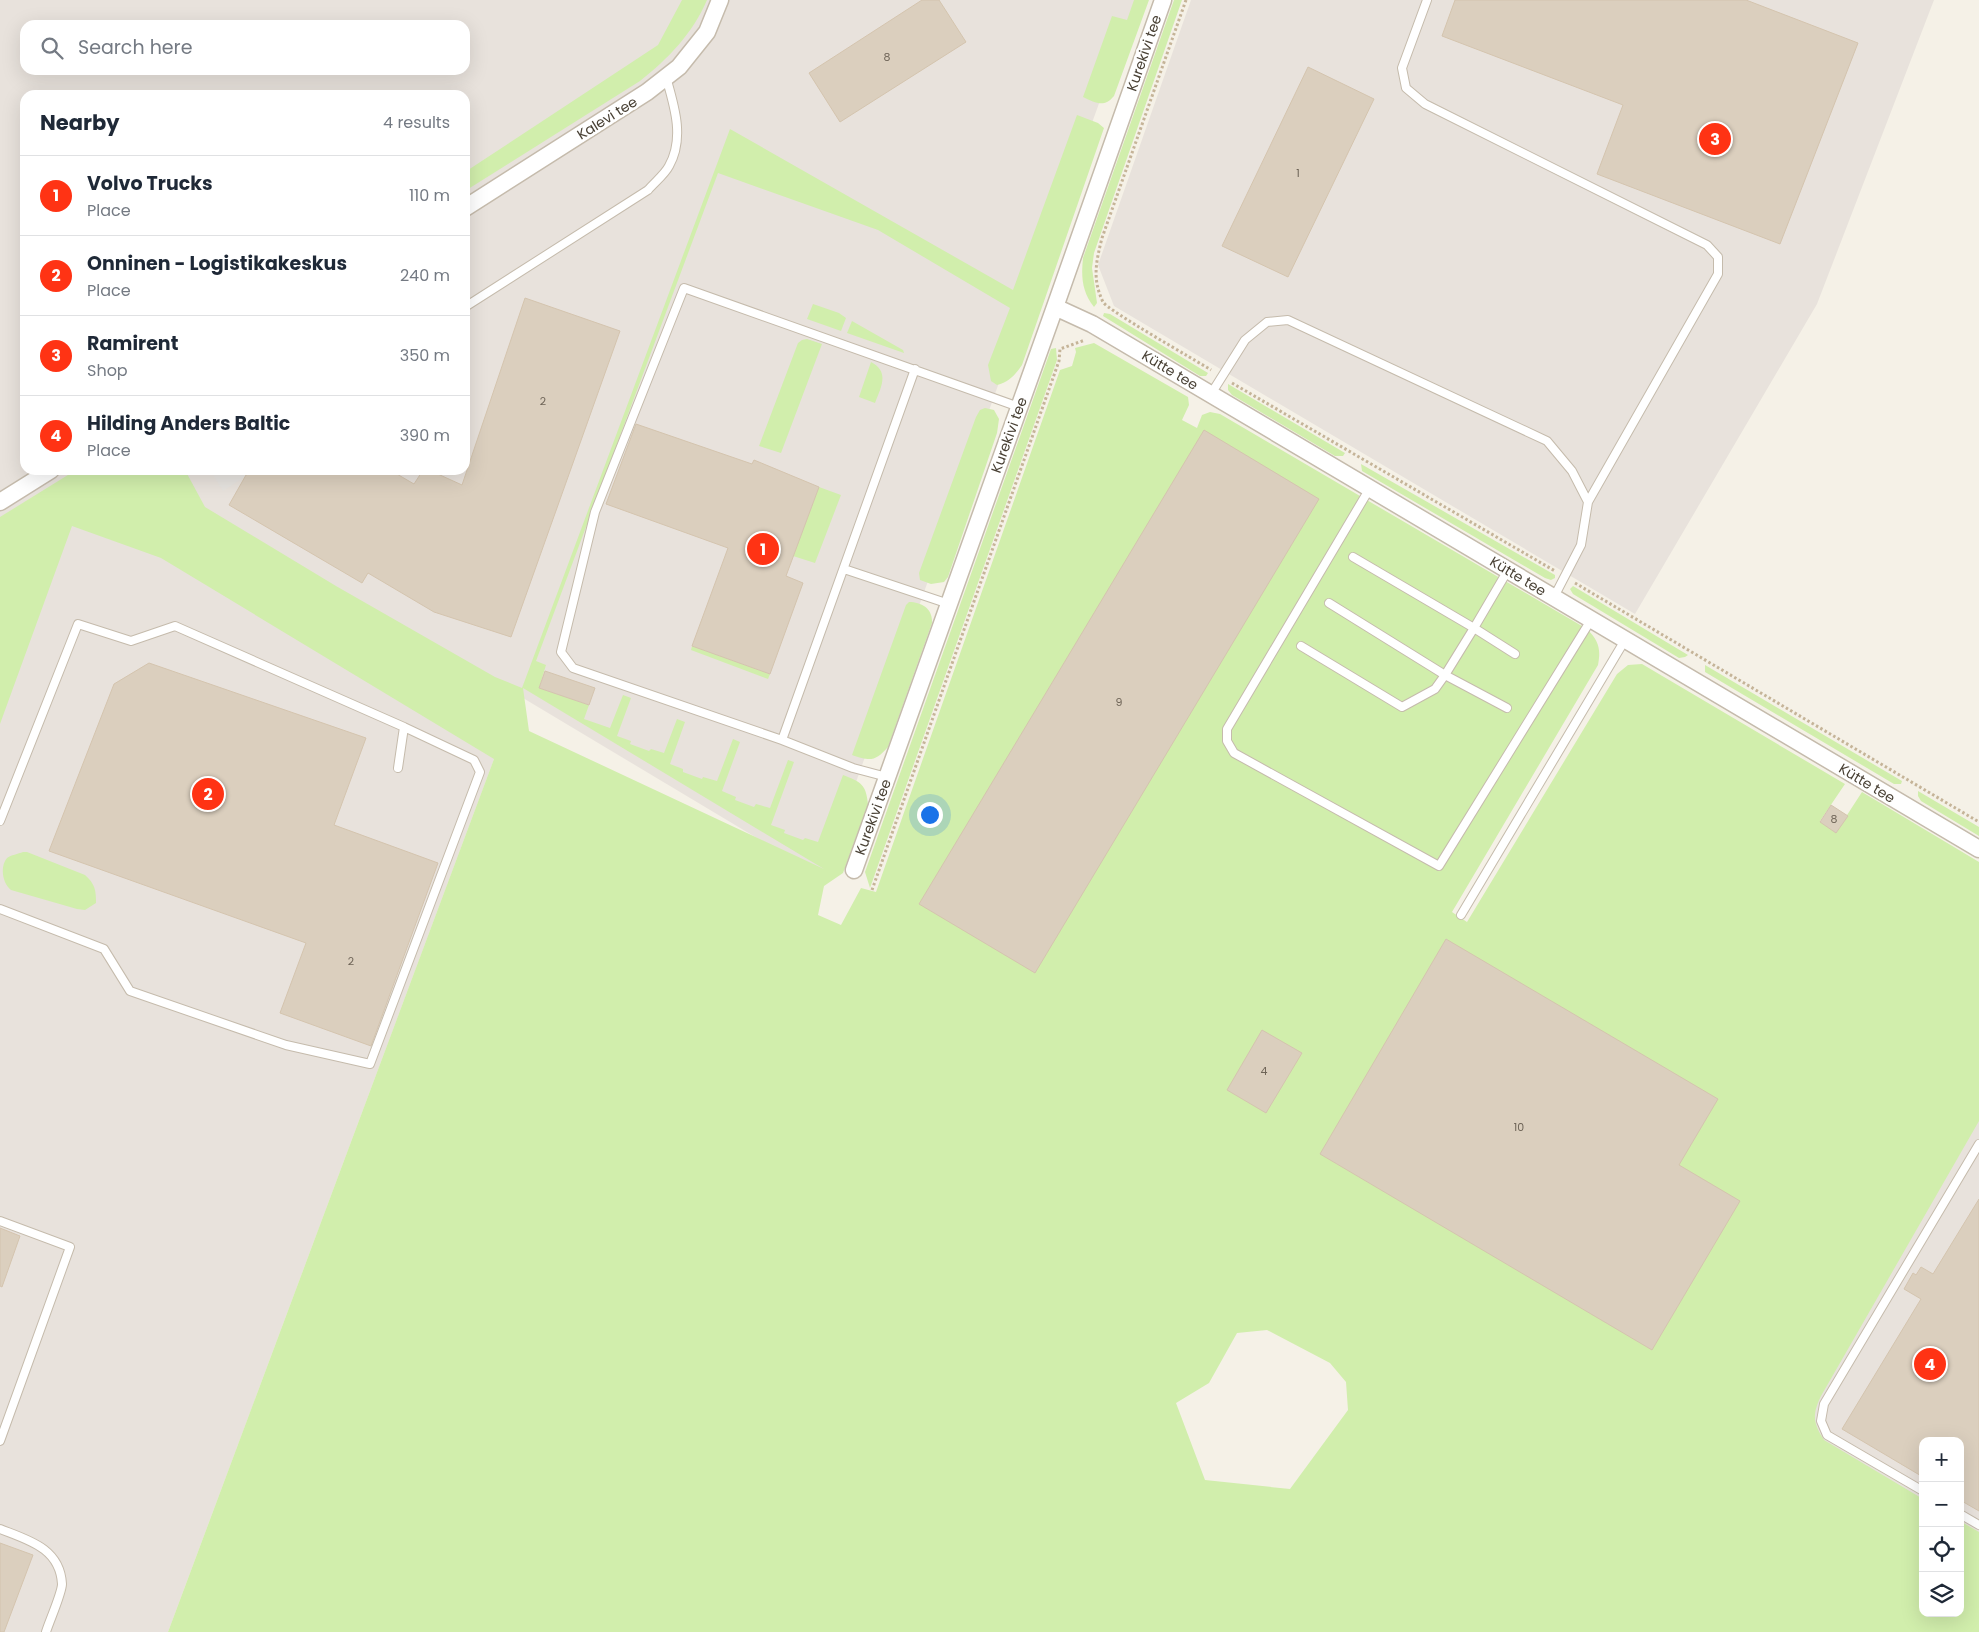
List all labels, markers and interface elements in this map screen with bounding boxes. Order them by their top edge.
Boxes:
street label: Kurekivi tee [1122,12,1166,94]
search box [20,20,470,75]
icon: search [38,34,66,62]
text: Search here [78,34,192,61]
house number: 8 [884,49,891,65]
street label: Kalevi tee [573,91,641,144]
text: Nearby [40,108,120,137]
text: 4 results [383,111,450,134]
pin: 3 [1699,120,1731,158]
house number: 1 [1296,165,1300,181]
text: Volvo Trucks [87,170,213,197]
text: 1 [53,184,59,207]
text: 110 m [409,184,450,207]
text: Place [87,199,131,222]
text: Onninen - Logistikakeskus [87,250,347,277]
text: 2 [51,264,61,287]
text: 240 m [400,264,450,287]
text: Place [87,279,131,302]
text: Ramirent [87,330,178,357]
text: 3 [51,344,61,367]
text: 350 m [400,344,450,367]
street label: Kütte tee [1138,345,1202,395]
text: Shop [87,359,128,382]
house number: 2 [540,393,546,409]
street label: Kurekivi tee [986,394,1032,476]
text: Hilding Anders Baltic [87,410,290,437]
text: 4 [51,424,61,447]
text: 390 m [400,424,450,447]
text: Place [87,439,131,462]
pin: 1 [747,530,779,568]
street label: Kütte tee [1486,551,1550,601]
house number: 9 [1116,694,1123,710]
street label: Kütte tee [1835,758,1899,808]
pin: 2 [192,775,224,813]
street label: Kurekivi tee [850,776,896,858]
your location [917,802,943,828]
house number: 8 [1831,811,1838,827]
house number: 2 [348,953,354,969]
house number: 4 [1261,1063,1268,1079]
house number: 10 [1514,1119,1524,1135]
pin: 4 [1914,1345,1946,1383]
map controls [1919,1437,1964,1617]
button: + [1919,1437,1964,1482]
button: − [1919,1482,1964,1527]
button: locate [1919,1527,1964,1572]
button: layers [1919,1572,1964,1617]

